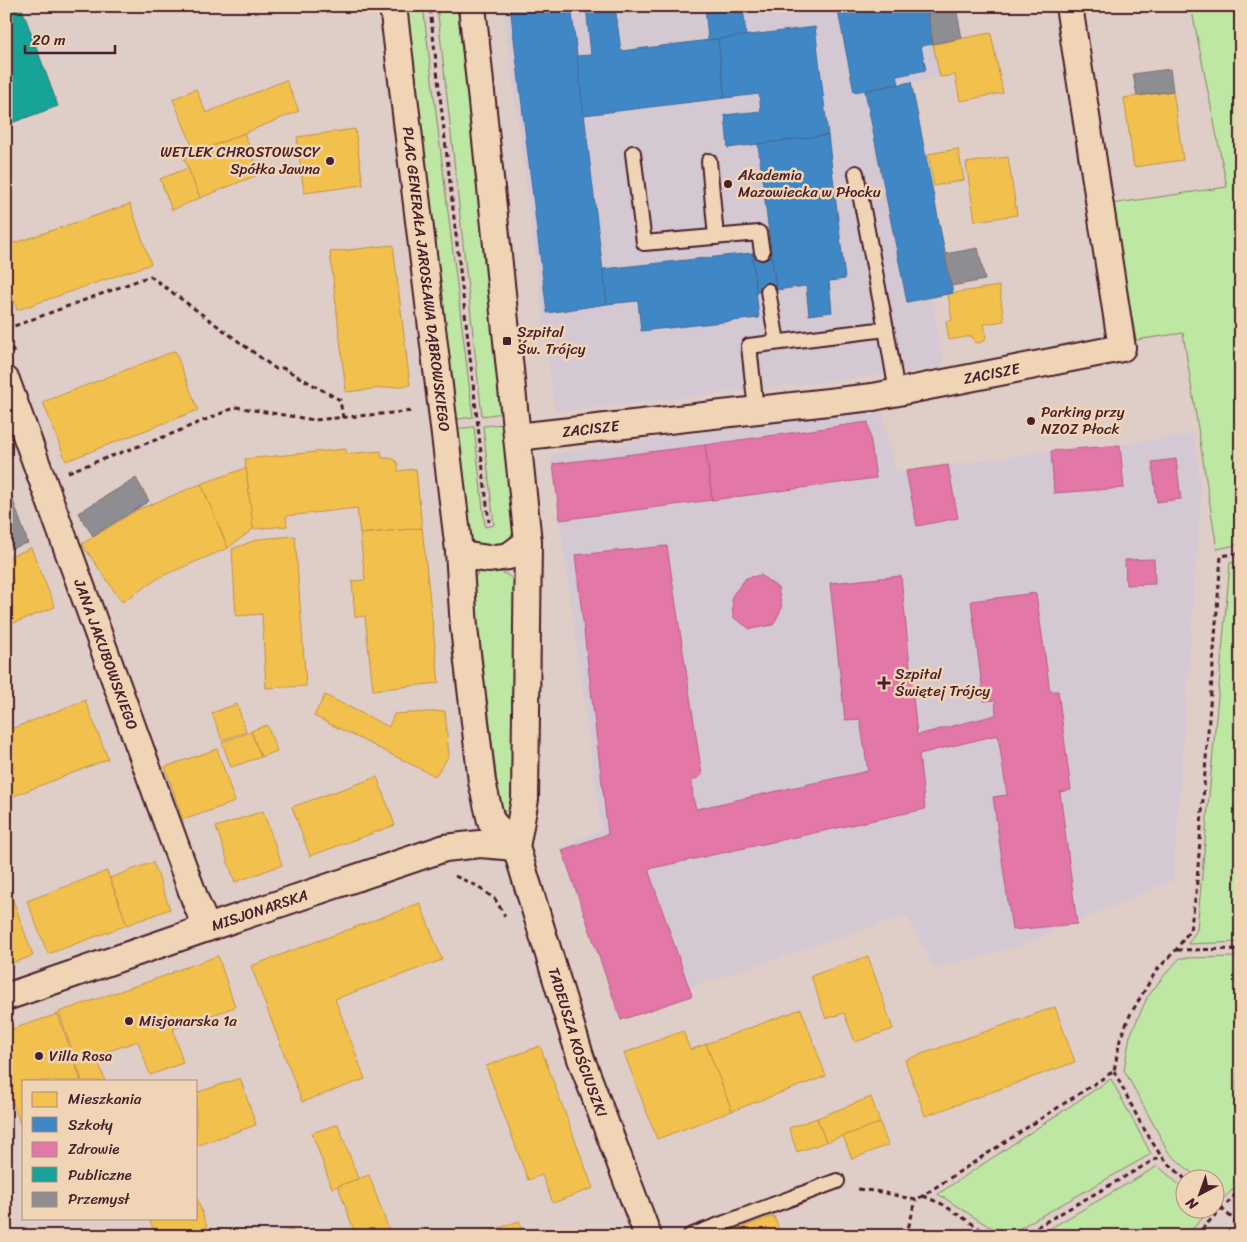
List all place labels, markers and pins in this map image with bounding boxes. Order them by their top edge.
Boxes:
place label: WETLEK CHROSTOWSCY Spółka Jawna [160,139,322,182]
marker: WETLEK CHROSTOWSCY Spółka Jawna [324,155,336,167]
place label: Akademia Mazowiecka w Płocku [737,162,881,205]
marker: Akademia Mazowiecka w Płocku [722,178,734,190]
place label: Szpital Św. Trójcy [517,319,586,362]
marker: Szpital Św. Trójcy [501,335,513,347]
place label: Parking przy NZOZ Płock [1041,399,1125,442]
marker: Parking przy NZOZ Płock [1025,415,1037,427]
place label: Szpital Świętej Trójcy [895,661,990,704]
marker: Szpital Świętej Trójcy [877,676,891,690]
place label: Misjonarska 1a [139,1008,237,1034]
marker: Misjonarska 1a [123,1015,135,1027]
place label: Villa Rosa [49,1043,113,1069]
marker: Villa Rosa [33,1050,45,1062]

